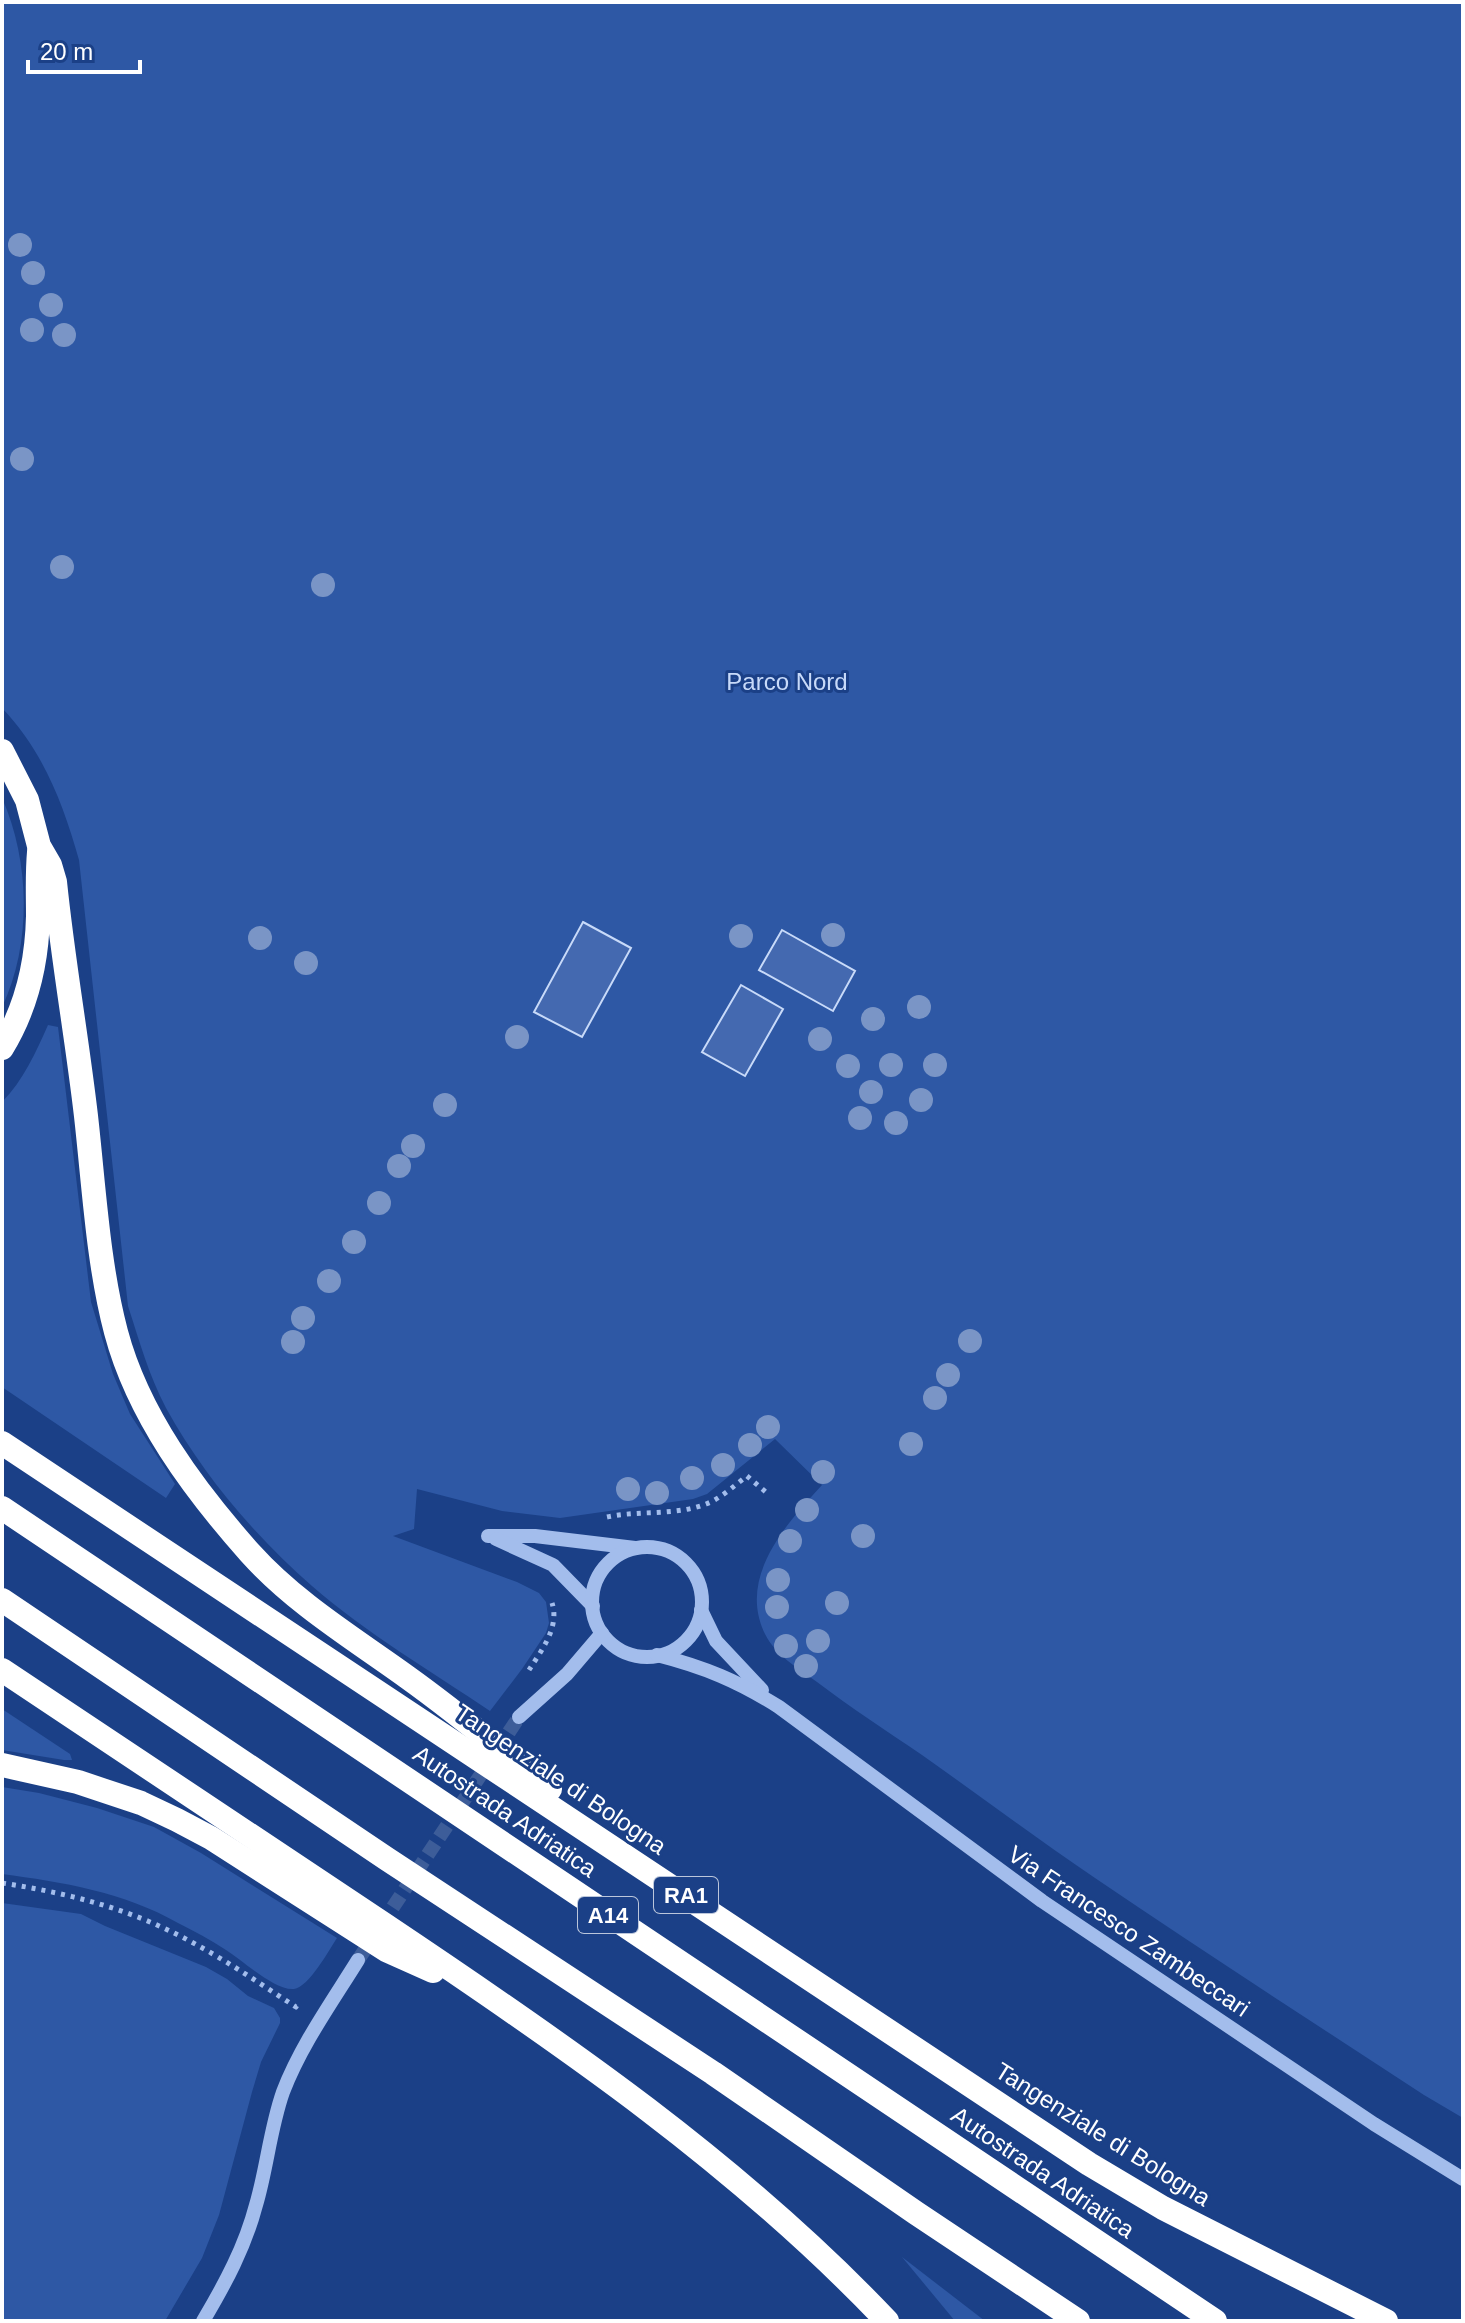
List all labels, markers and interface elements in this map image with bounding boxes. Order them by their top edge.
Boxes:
scale bar [28,24,140,74]
text: 20 m [40,38,93,65]
park label: Parco Nord [726,668,848,695]
street label: Tangenziale di Bologna [451,1698,672,1860]
street label: Autostrada Adriatica [408,1740,602,1883]
street label: Via Francesco Zambeccari [1003,1840,1255,2022]
road number: RA1 [654,1877,718,1913]
road number: A14 [578,1897,638,1933]
street label: Tangenziale di Bologna [991,2057,1216,2212]
street label: Autostrada Adriatica [946,2101,1140,2244]

